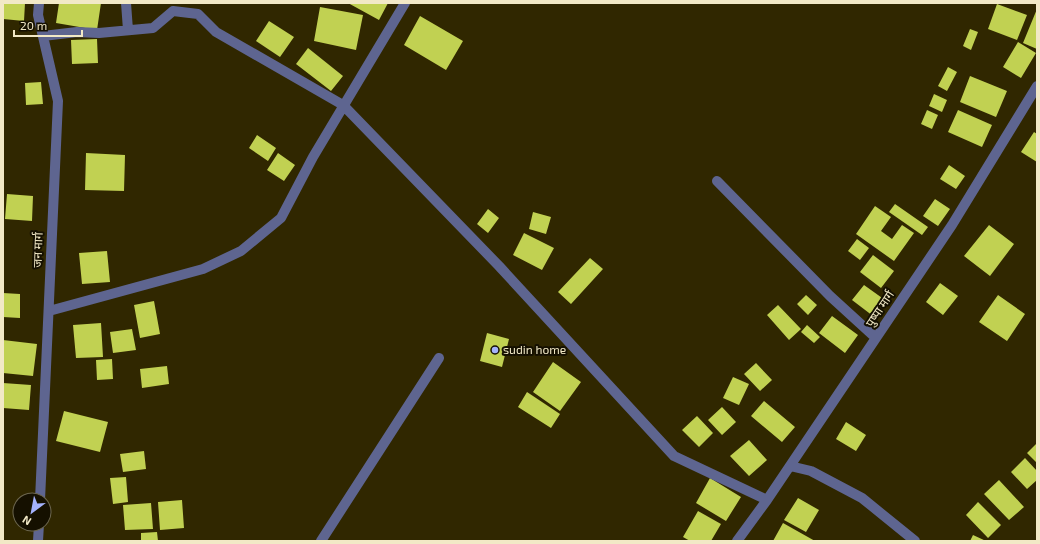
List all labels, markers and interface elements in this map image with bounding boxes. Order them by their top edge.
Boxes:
scale bar [14,12,82,38]
text: 20 m [20,18,47,32]
street label: जन मार्ग [29,231,45,268]
street label: पुष्पा मार्ग [862,287,898,330]
place label: sudin home [503,342,566,356]
marker: sudin home [490,345,500,355]
north arrow [12,492,52,532]
text: N [20,513,33,529]

